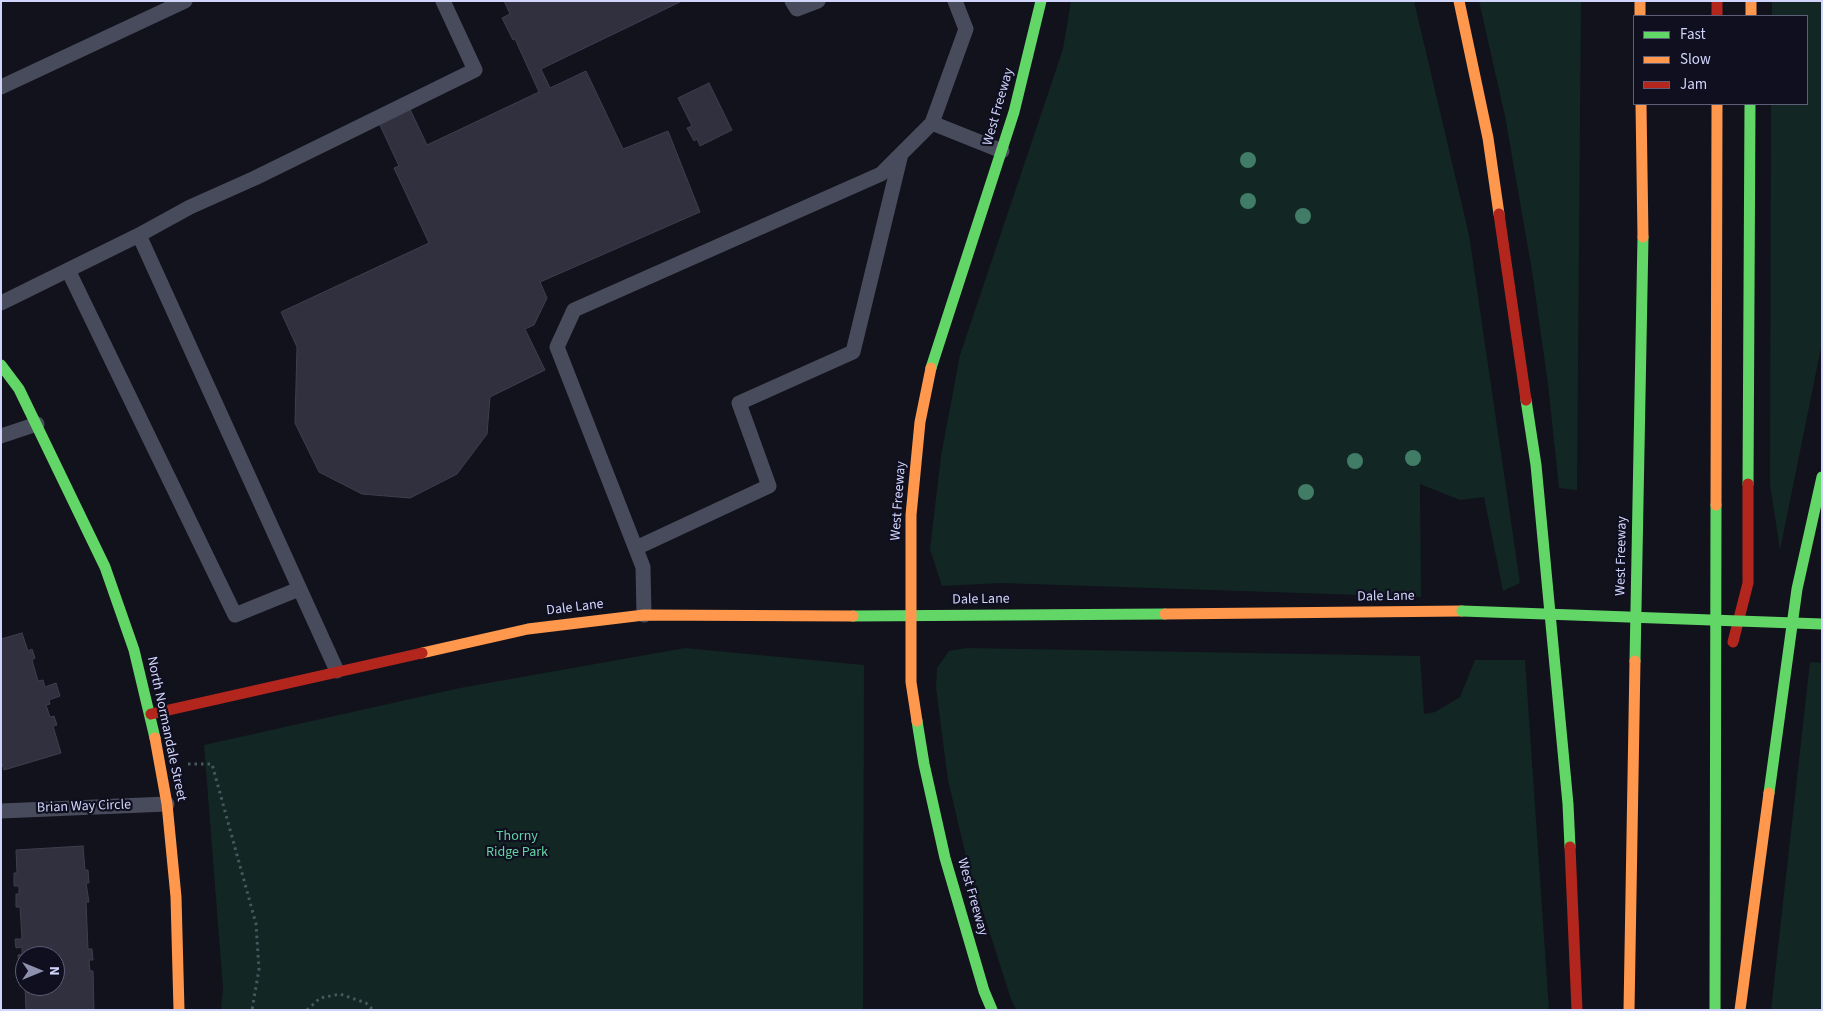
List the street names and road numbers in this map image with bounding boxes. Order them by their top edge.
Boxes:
street label: West Freeway [980,66,1018,148]
street label: West Freeway [888,461,910,541]
street label: West Freeway [1613,516,1631,596]
street label: Dale Lane [1357,588,1415,606]
street label: Dale Lane [952,591,1010,609]
street label: Dale Lane [545,596,605,620]
street label: North Normandale Street [142,655,190,803]
street label: Brian Way Circle [37,797,131,817]
street label: West Freeway [953,856,991,938]

